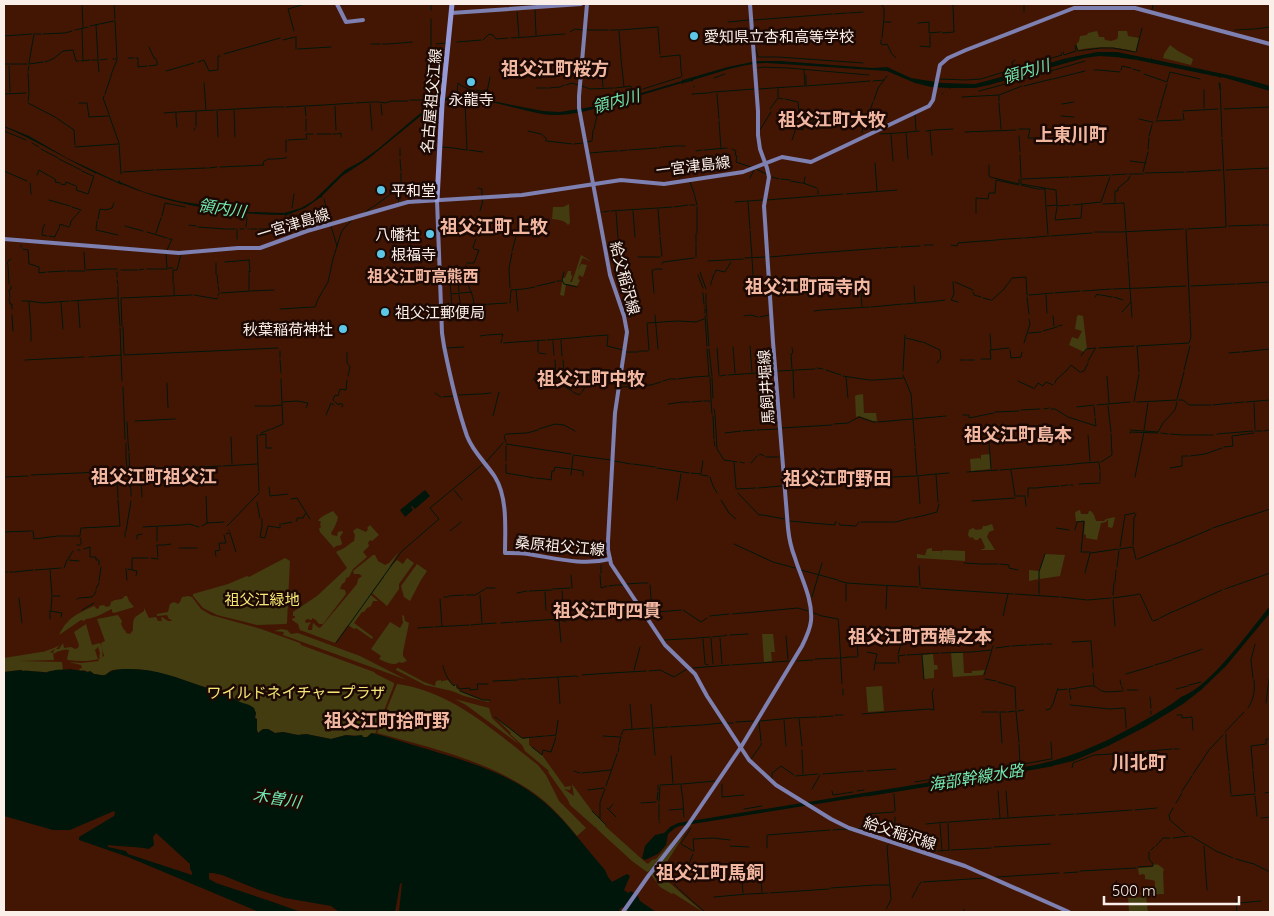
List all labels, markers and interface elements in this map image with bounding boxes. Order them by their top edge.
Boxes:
place label: 愛知県立杏和高等学校 [704,27,854,46]
marker: 愛知県立杏和高等学校 [688,30,700,42]
street label: 名古屋祖父江線 [417,48,445,154]
water label: 領内川 [1000,54,1054,87]
district label: 祖父江町桜方 [501,57,609,80]
marker: 永龍寺 [465,76,477,88]
water label: 領内川 [590,85,644,117]
place label: 永龍寺 [448,90,494,109]
district label: 祖父江町大牧 [778,108,886,131]
district label: 上東川町 [1035,123,1107,146]
street label: 一宮津島線 [655,152,731,180]
place label: 平和堂 [391,181,436,200]
marker: 平和堂 [375,184,387,196]
water label: 領内川 [197,195,249,222]
street label: 一宮津島線 [254,204,332,244]
district label: 祖父江町上牧 [440,215,548,238]
place label: 八幡社 [375,225,420,244]
marker: 八幡社 [424,228,436,240]
street label: 給父稲沢線 [606,239,644,317]
place label: 根福寺 [391,245,436,264]
marker: 根福寺 [375,248,387,260]
district label: 祖父江町高熊西 [367,266,479,286]
district label: 祖父江町両寺内 [745,275,871,298]
place label: 祖父江郵便局 [395,303,485,322]
marker: 祖父江郵便局 [379,306,391,318]
place label: 秋葉稲荷神社 [243,320,333,339]
marker: 秋葉稲荷神社 [337,323,349,335]
street label: 馬飼井堀線 [754,349,778,425]
district label: 祖父江町中牧 [537,367,645,390]
district label: 祖父江町島本 [964,423,1072,446]
district label: 祖父江町祖父江 [91,465,217,488]
district label: 祖父江町野田 [783,467,891,490]
street label: 桑原祖父江線 [514,533,606,559]
park label: 祖父江緑地 [224,590,300,609]
district label: 祖父江町四貫 [553,599,661,622]
district label: 祖父江町西鵜之本 [848,625,992,648]
park label: ワイルドネイチャープラザ [207,683,385,702]
district label: 祖父江町拾町野 [324,709,450,732]
district label: 川北町 [1112,751,1166,774]
water label: 海部幹線水路 [927,759,1027,794]
water label: 木曽川 [252,784,304,812]
street label: 給父稲沢線 [861,812,939,854]
district label: 祖父江町馬飼 [656,861,764,884]
scale bar [1104,874,1239,906]
text: 500 m [1112,881,1156,900]

